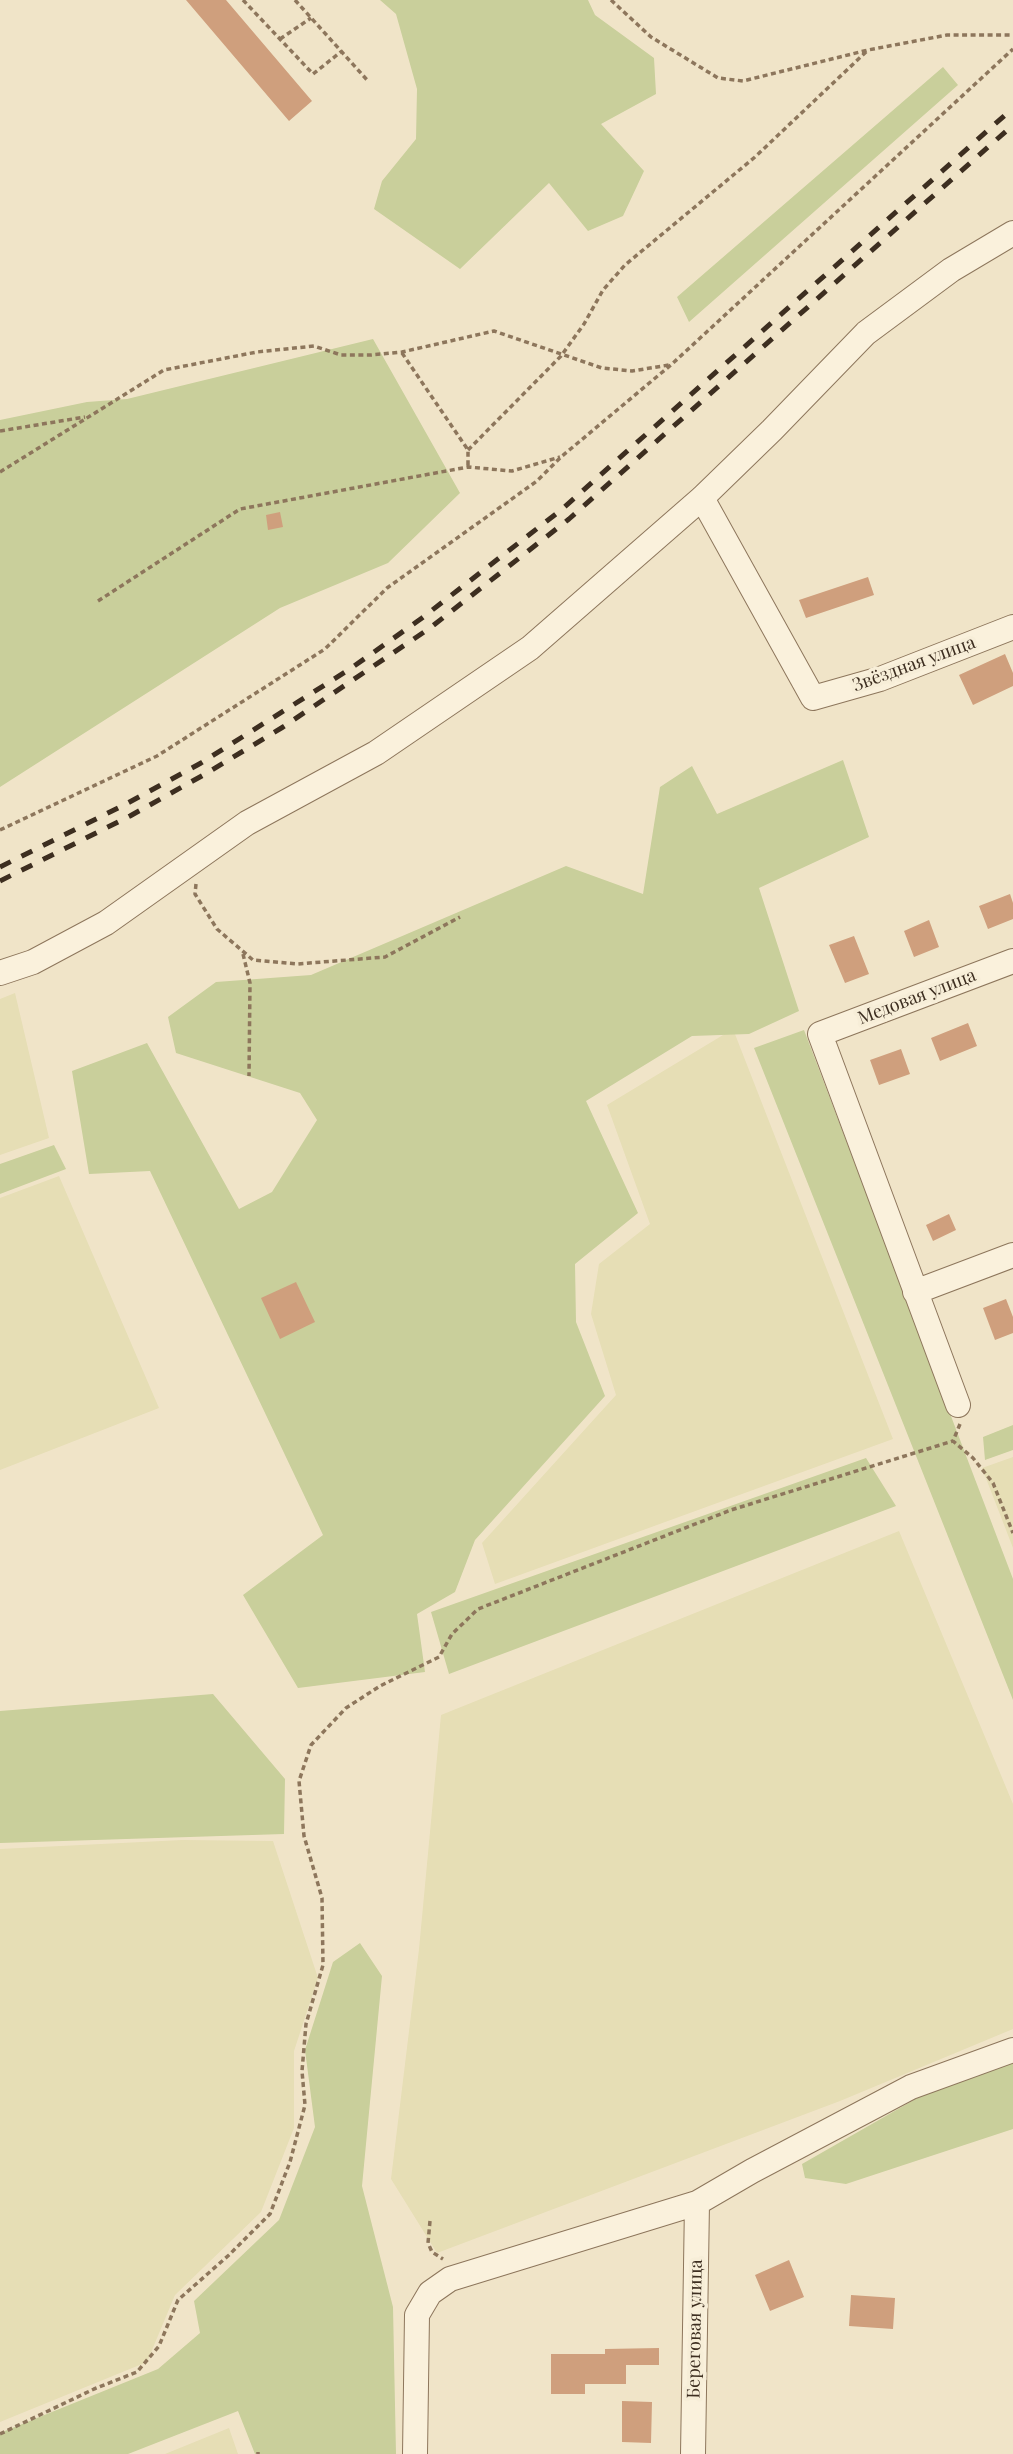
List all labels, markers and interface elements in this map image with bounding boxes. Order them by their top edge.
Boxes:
street label: Звёздная улица [850,632,978,696]
street label: Медовая улица [855,965,979,1029]
street label: Береговая улица [683,2259,707,2399]

